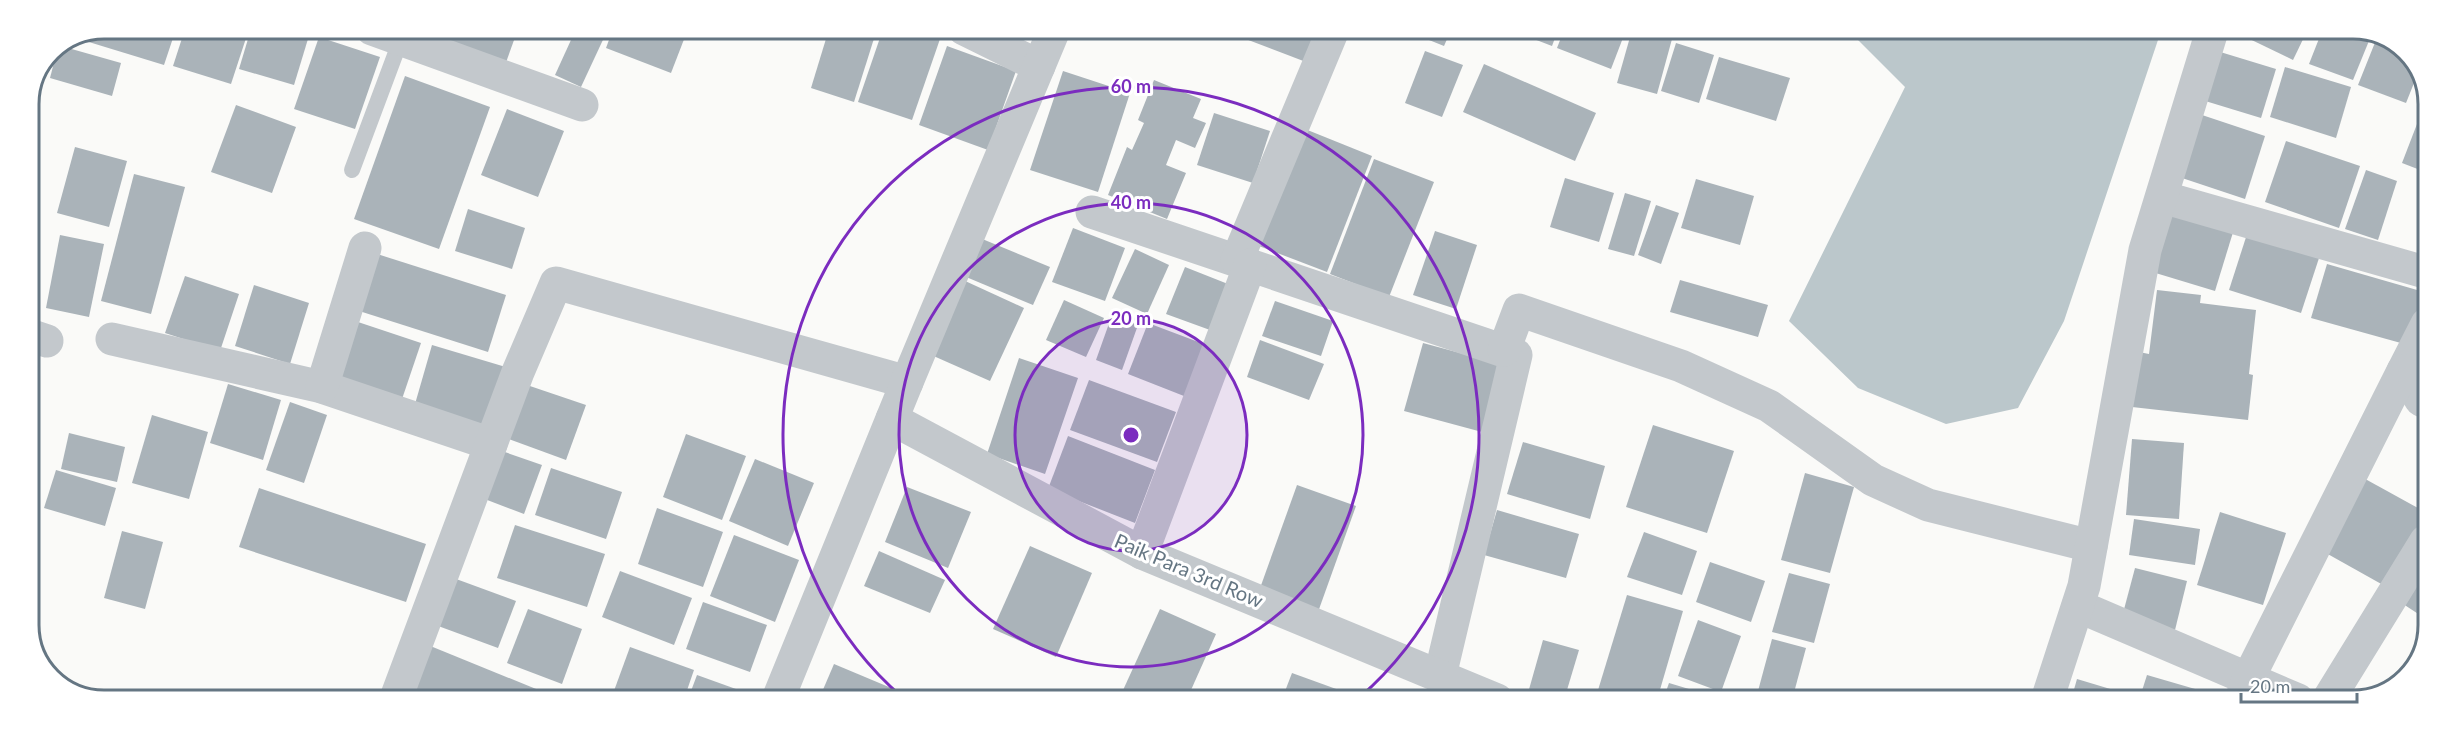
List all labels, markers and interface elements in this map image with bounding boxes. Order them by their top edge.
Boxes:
text: 60 m [1111,75,1151,97]
text: 40 m [1111,191,1151,213]
text: 20 m [1111,307,1151,329]
centre of rings [1121,425,1141,445]
street label: Paik Para 3rd Row [1111,528,1267,612]
scale bar [2241,666,2356,704]
text: 20 m [2250,675,2290,697]

